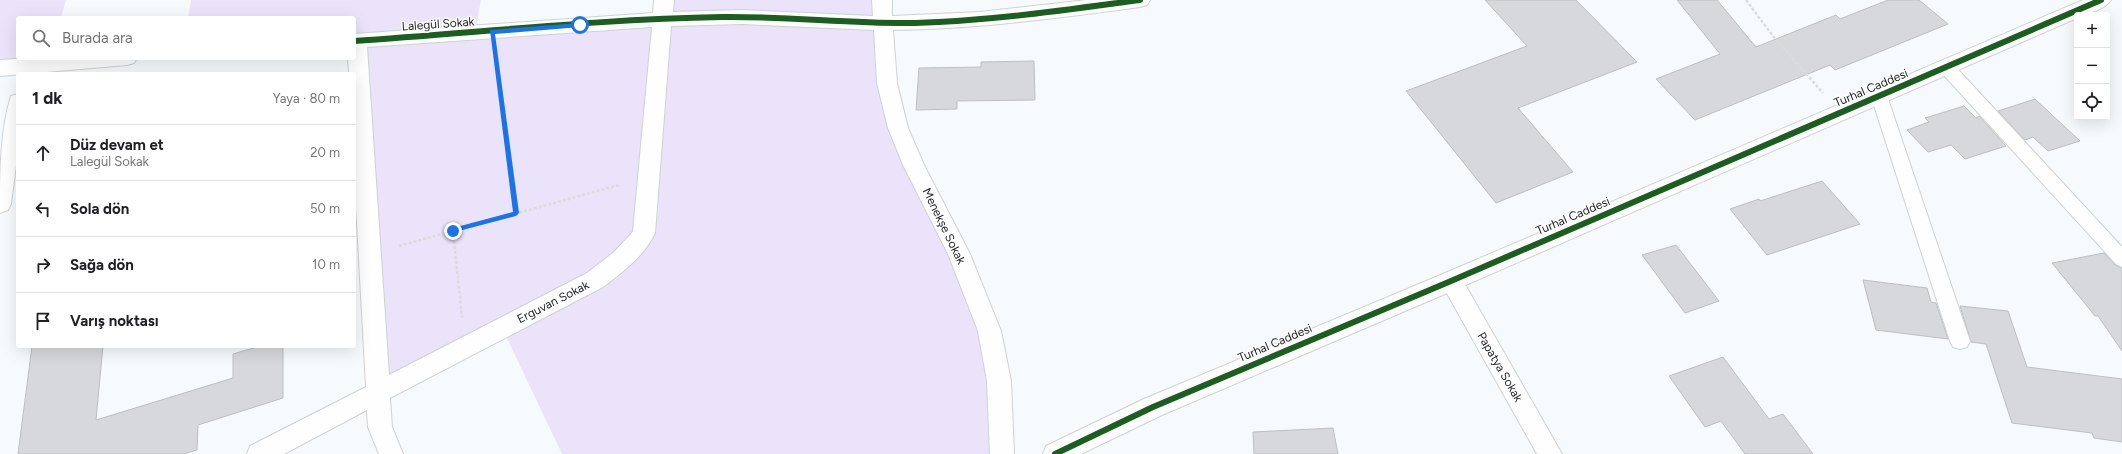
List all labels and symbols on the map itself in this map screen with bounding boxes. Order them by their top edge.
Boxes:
street label: Lalegül Sokak [401,14,475,34]
route start [571,16,589,34]
street label: Turhal Caddesi [1832,66,1910,110]
street label: Menekşe Sokak [920,186,969,266]
street label: Turhal Caddesi [1534,194,1612,238]
route end [444,222,462,240]
street label: Erguvan Sokak [515,278,591,326]
street label: Turhal Caddesi [1236,321,1314,365]
street label: Papatya Sokak [1474,330,1526,404]

